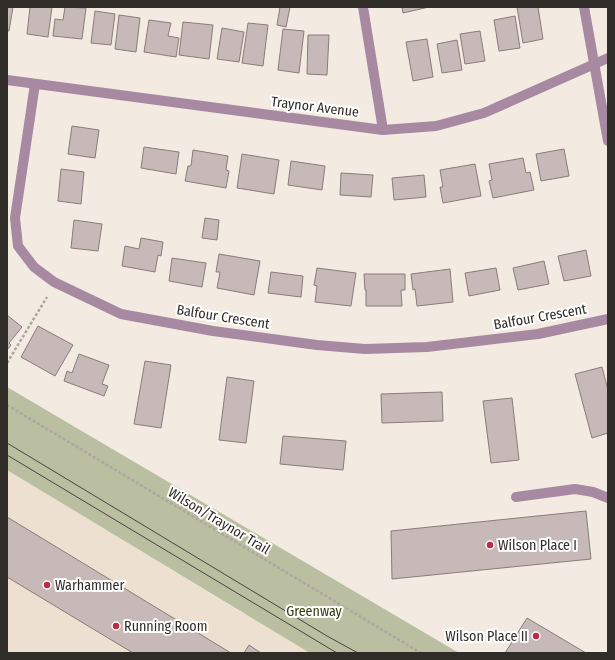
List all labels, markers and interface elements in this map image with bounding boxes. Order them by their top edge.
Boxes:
street label: Traynor Avenue [270,93,360,121]
street label: Balfour Crescent [492,300,588,334]
street label: Balfour Crescent [175,301,271,333]
street label: Wilson/Traynor Trail [165,484,273,558]
place label: Wilson Place I [498,537,577,554]
marker: Wilson Place I [485,540,495,550]
place label: Warhammer [55,577,124,594]
marker: Warhammer [42,580,52,590]
park label: Greenway [286,603,343,620]
place label: Running Room [124,618,207,635]
marker: Running Room [111,621,121,631]
place label: Wilson Place II [445,628,528,645]
marker: Wilson Place II [531,631,541,641]

